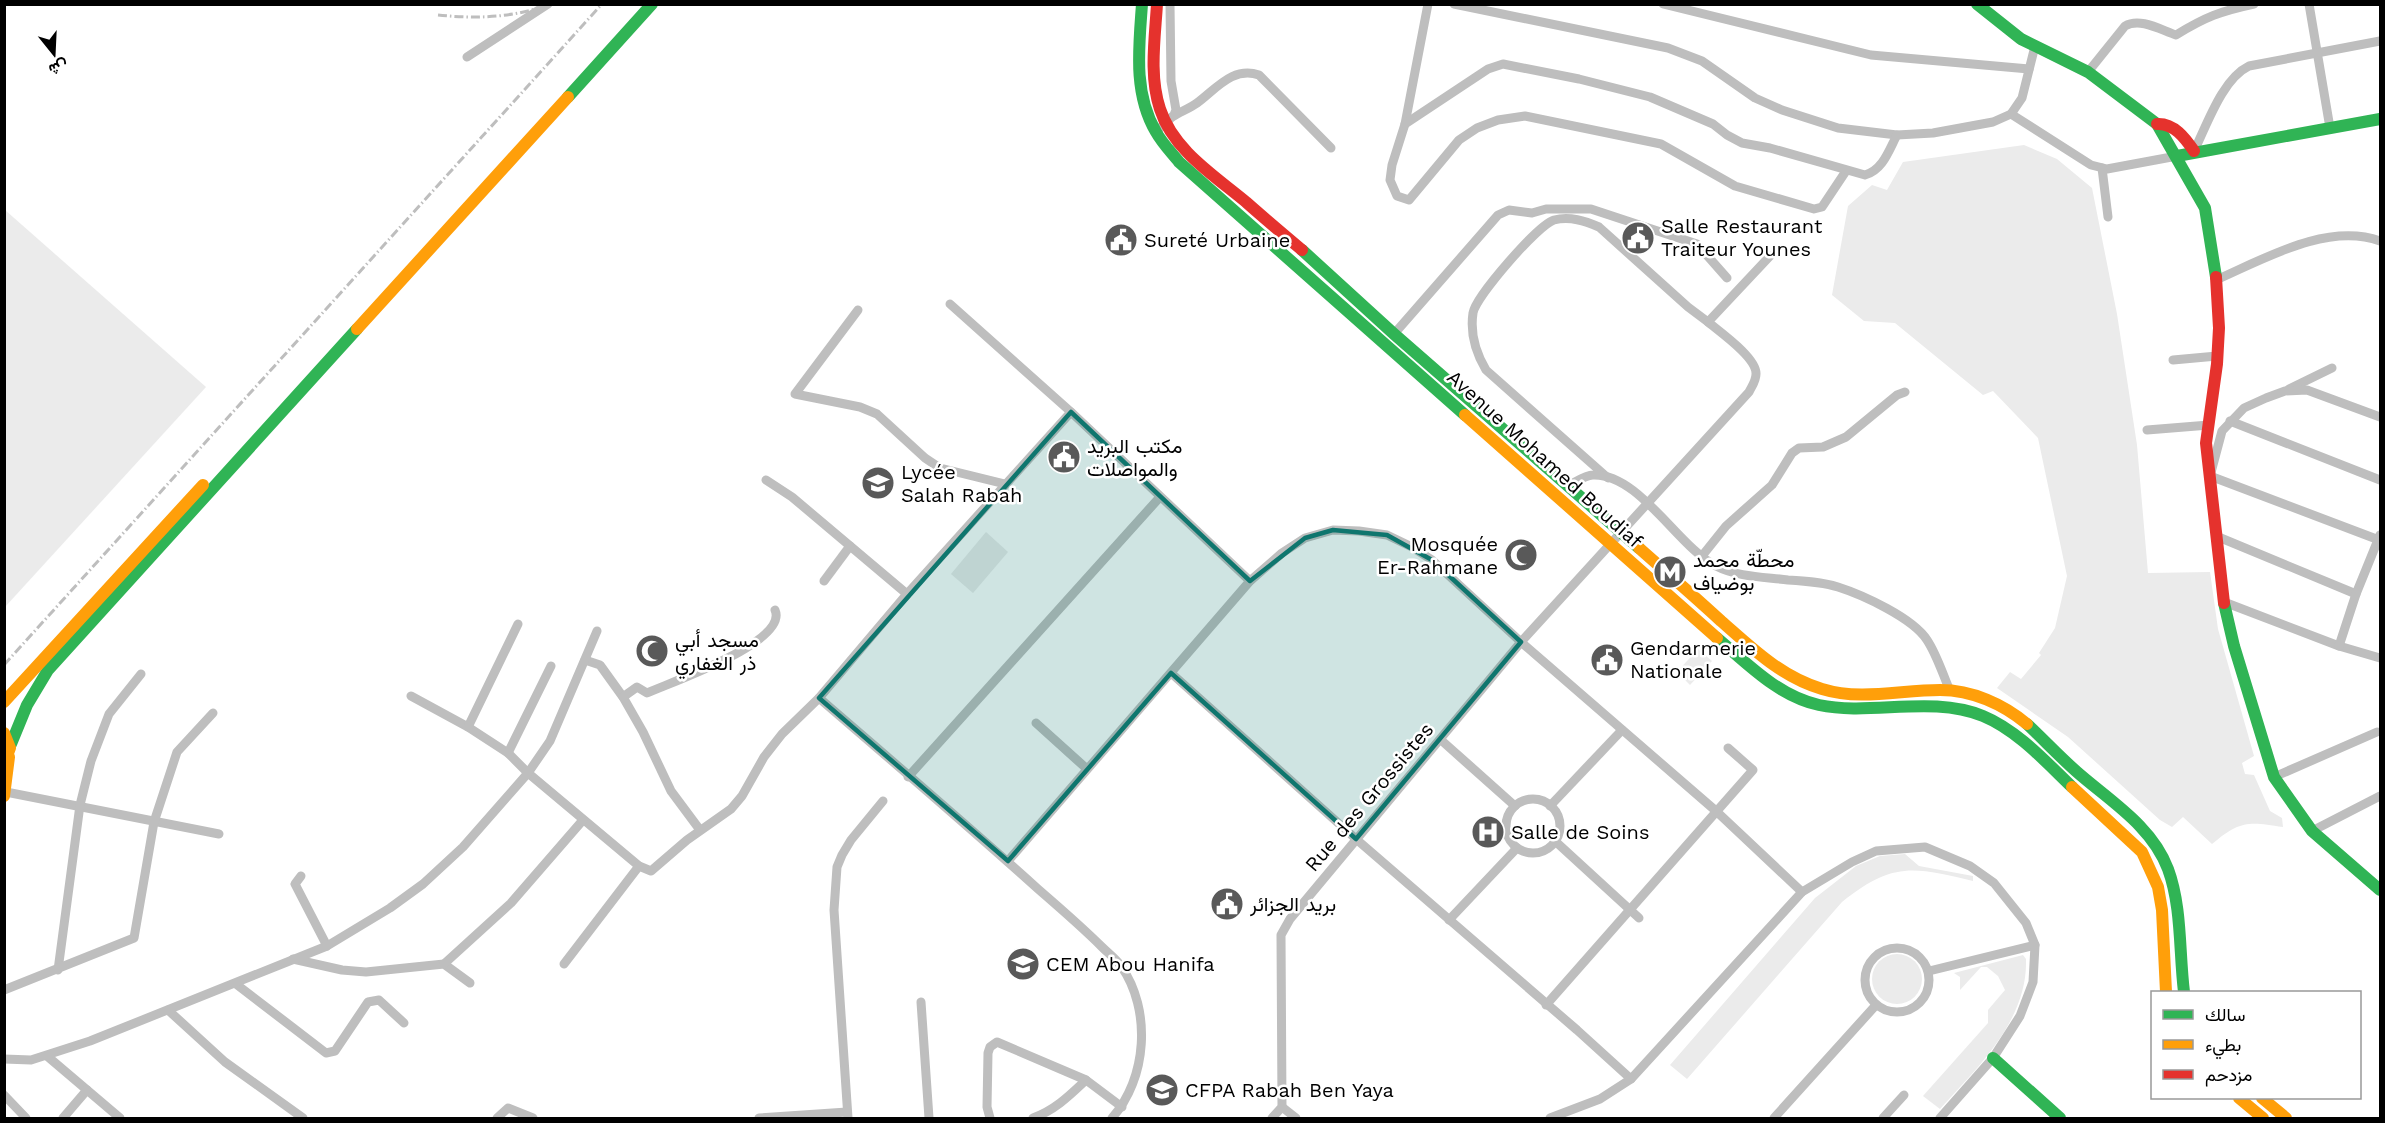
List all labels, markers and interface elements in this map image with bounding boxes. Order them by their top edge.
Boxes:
north arrow [24,24,84,84]
text: ش [46,56,71,80]
place label: Salle Restaurant Traiteur Younes [1661,214,1823,261]
public building icon: Salle Restaurant Traiteur Younes [1620,220,1656,256]
public building icon: Sureté Urbaine [1103,222,1139,258]
place label: Sureté Urbaine [1144,228,1290,252]
street label: Avenue Mohamed Boudiaf [1442,365,1648,553]
place label: مكتب البريد والمواصلات [1087,434,1182,482]
public building icon: مكتب البريد والمواصلات [1046,439,1082,475]
place label: Lycée Salah Rabah [901,460,1022,507]
school or university icon: Lycée Salah Rabah [860,465,896,501]
place label: Mosquée Er-Rahmane [1377,532,1498,579]
mosque icon: Mosquée Er-Rahmane [1503,537,1539,573]
place label: محطّة محمد بوضياف [1693,548,1794,596]
metro station icon: محطّة محمد بوضياف [1652,554,1688,590]
place label: مسجد أبي ذر الغفاري [675,628,759,680]
mosque icon: مسجد أبي ذر الغفاري [634,633,670,669]
place label: Gendarmerie Nationale [1630,636,1756,683]
public building icon: Gendarmerie Nationale [1589,642,1625,678]
street label: Rue des Grossistes [1300,718,1438,876]
hospital icon: Salle de Soins [1470,814,1506,850]
place label: Salle de Soins [1511,820,1650,844]
public building icon: بريد الجزائر [1209,886,1245,922]
place label: بريد الجزائر [1249,892,1336,917]
school or university icon: CEM Abou Hanifa [1005,946,1041,982]
place label: CEM Abou Hanifa [1046,952,1215,976]
legend [2151,991,2361,1099]
text: سالك [2205,1004,2245,1025]
text: بطيء [2205,1034,2241,1060]
text: مزدحم [2205,1064,2252,1087]
school or university icon: CFPA Rabah Ben Yaya [1144,1072,1180,1108]
place label: CFPA Rabah Ben Yaya [1185,1078,1394,1102]

